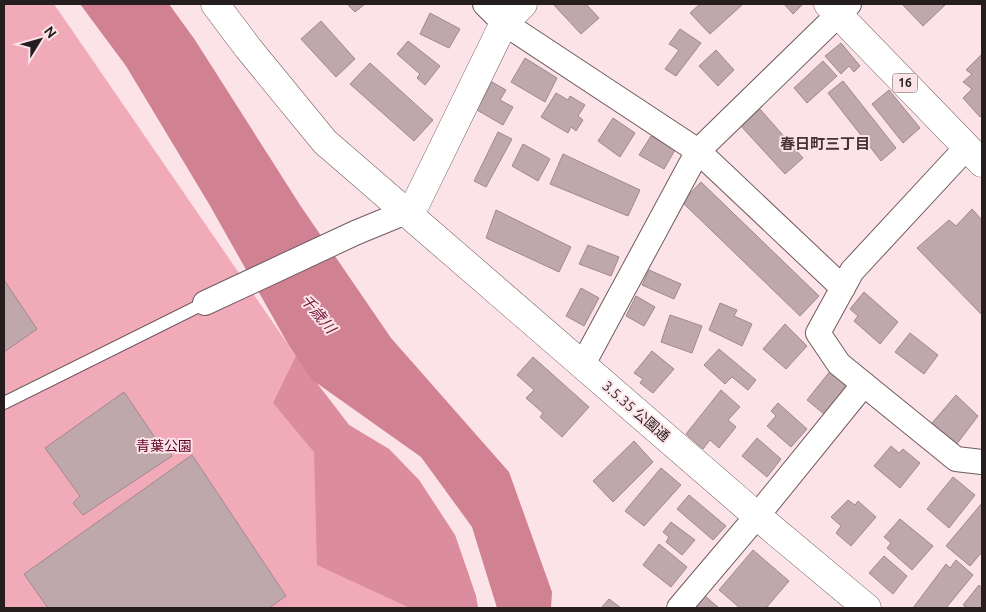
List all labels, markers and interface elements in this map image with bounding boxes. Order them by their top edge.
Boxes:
north arrow [15,15,65,65]
text: N [41,23,60,41]
road number: 16 [892,74,918,92]
district label: 春日町三丁目 [780,135,870,152]
water label: 千歳川 [297,291,341,338]
street label: 3.5.35 公園通 [599,378,673,444]
park label: 青葉公園 [136,438,192,454]

